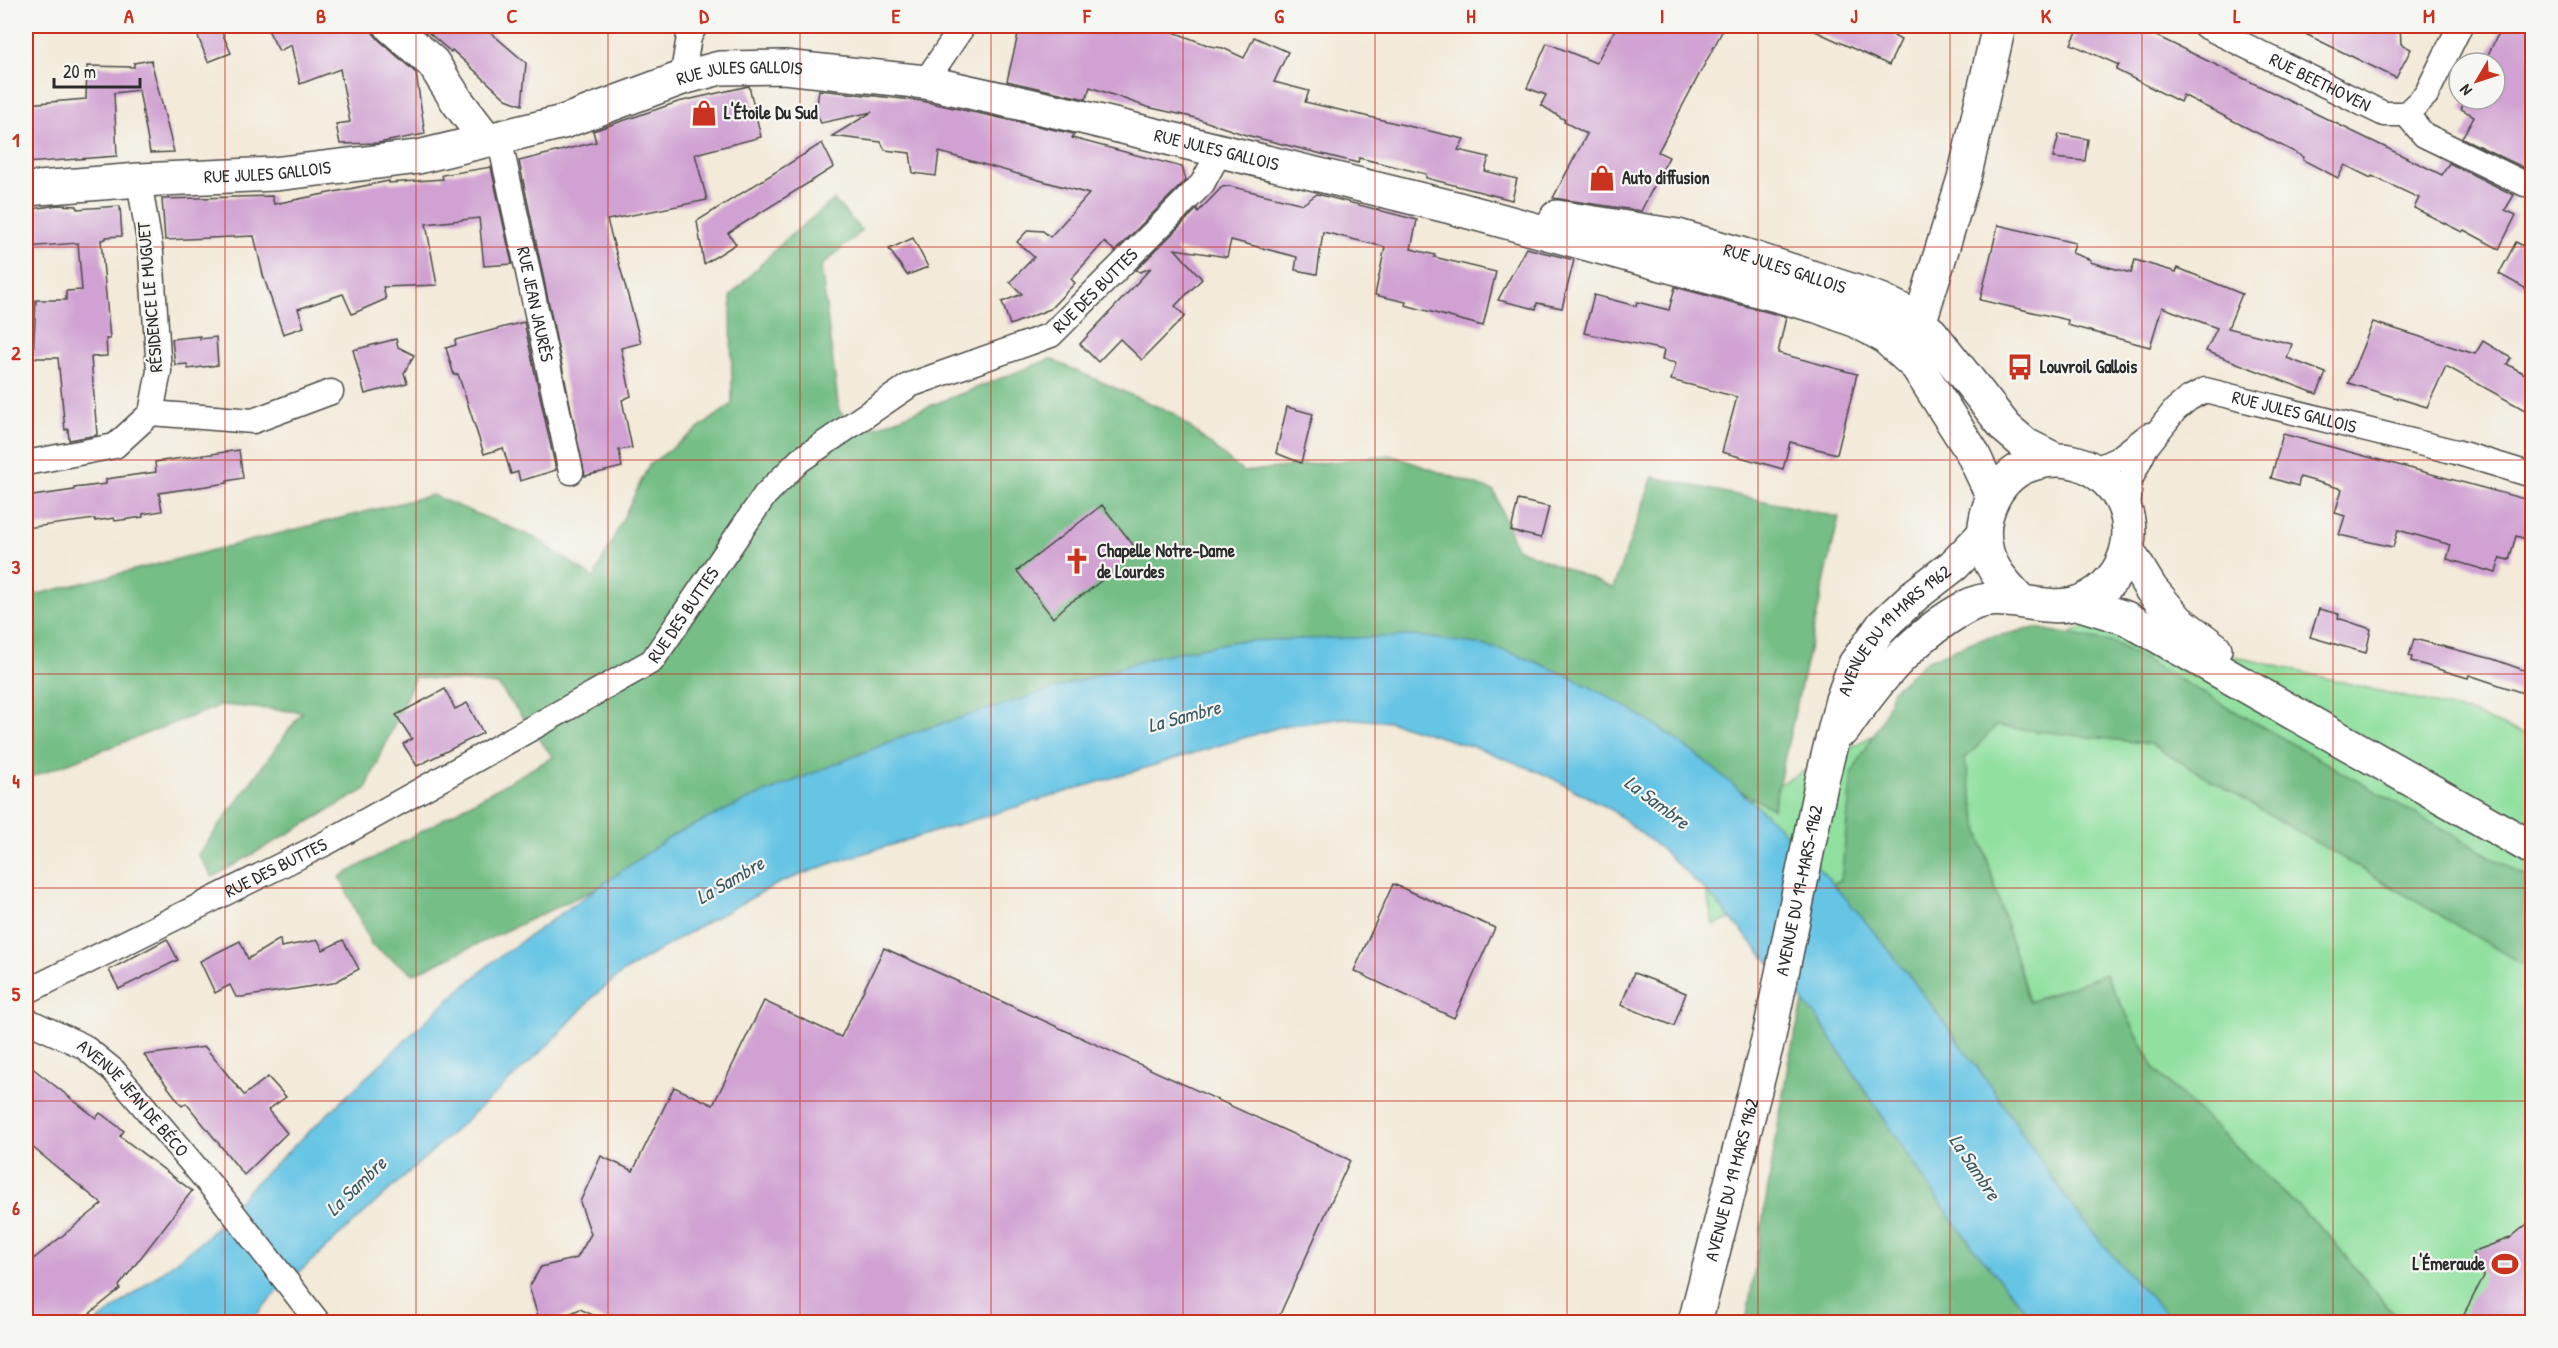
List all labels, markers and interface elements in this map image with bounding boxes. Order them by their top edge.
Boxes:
text: A [124,2,134,29]
text: B [316,2,326,29]
text: C [507,2,518,29]
text: D [699,2,709,29]
text: E [892,2,901,29]
text: F [1082,2,1092,29]
text: G [1274,2,1284,29]
text: H [1466,2,1476,29]
text: I [1660,2,1664,29]
text: J [1850,2,1858,29]
text: K [2041,2,2052,29]
text: L [2233,2,2241,29]
text: M [2423,2,2435,29]
street label: RUE BEETHOVEN [2265,47,2375,117]
scale bar [54,51,140,89]
north arrow [2447,51,2507,111]
street label: RUE JULES GALLOIS [673,54,804,91]
text: 20 m [63,59,96,84]
text: N [2454,80,2477,101]
shop icon: L'Étoile Du Sud [689,98,719,128]
place label: L'Étoile Du Sud [724,100,818,125]
street label: RUE JULES GALLOIS [1152,122,1281,177]
text: 1 [12,126,20,153]
street label: RUE JULES GALLOIS [203,154,332,189]
shop icon: Auto diffusion [1587,163,1617,193]
place label: Auto diffusion [1622,165,1710,190]
street label: RÉSIDENCE LE MUGUET [130,220,169,373]
street label: RUE JULES GALLOIS [1721,237,1849,300]
street label: RUE DES BUTTES [1047,242,1143,339]
street label: RUE JEAN JAURÈS [511,244,560,364]
text: 2 [11,339,21,366]
bus stop icon: Louvroil Gallois [2005,352,2035,382]
place label: Louvroil Gallois [2040,354,2137,379]
street label: RUE JULES GALLOIS [2230,384,2359,439]
place label: Chapelle Notre-Dame de Lourdes [1097,538,1236,584]
church icon: Chapelle Notre-Dame de Lourdes [1062,546,1092,576]
text: 3 [12,553,21,580]
street label: AVENUE DU 19 MARS 1962 [1831,559,1956,699]
street label: RUE DES BUTTES [641,562,725,668]
water label: La Sambre [1144,693,1224,738]
text: 4 [12,767,20,794]
water label: La Sambre [1619,768,1696,835]
street label: AVENUE DU 19-MARS-1962 [1769,802,1829,978]
street label: RUE DES BUTTES [220,831,331,903]
water label: La Sambre [691,849,770,910]
text: 5 [12,980,21,1007]
street label: AVENUE JEAN DE BÉCO [72,1033,194,1162]
street label: AVENUE DU 19 MARS 1962 [1698,1095,1765,1264]
water label: La Sambre [1943,1128,2008,1206]
water label: La Sambre [320,1149,393,1221]
text: 6 [12,1194,20,1221]
sports icon: L'Émeraude [2490,1249,2520,1279]
place label: L'Émeraude [2413,1251,2486,1276]

